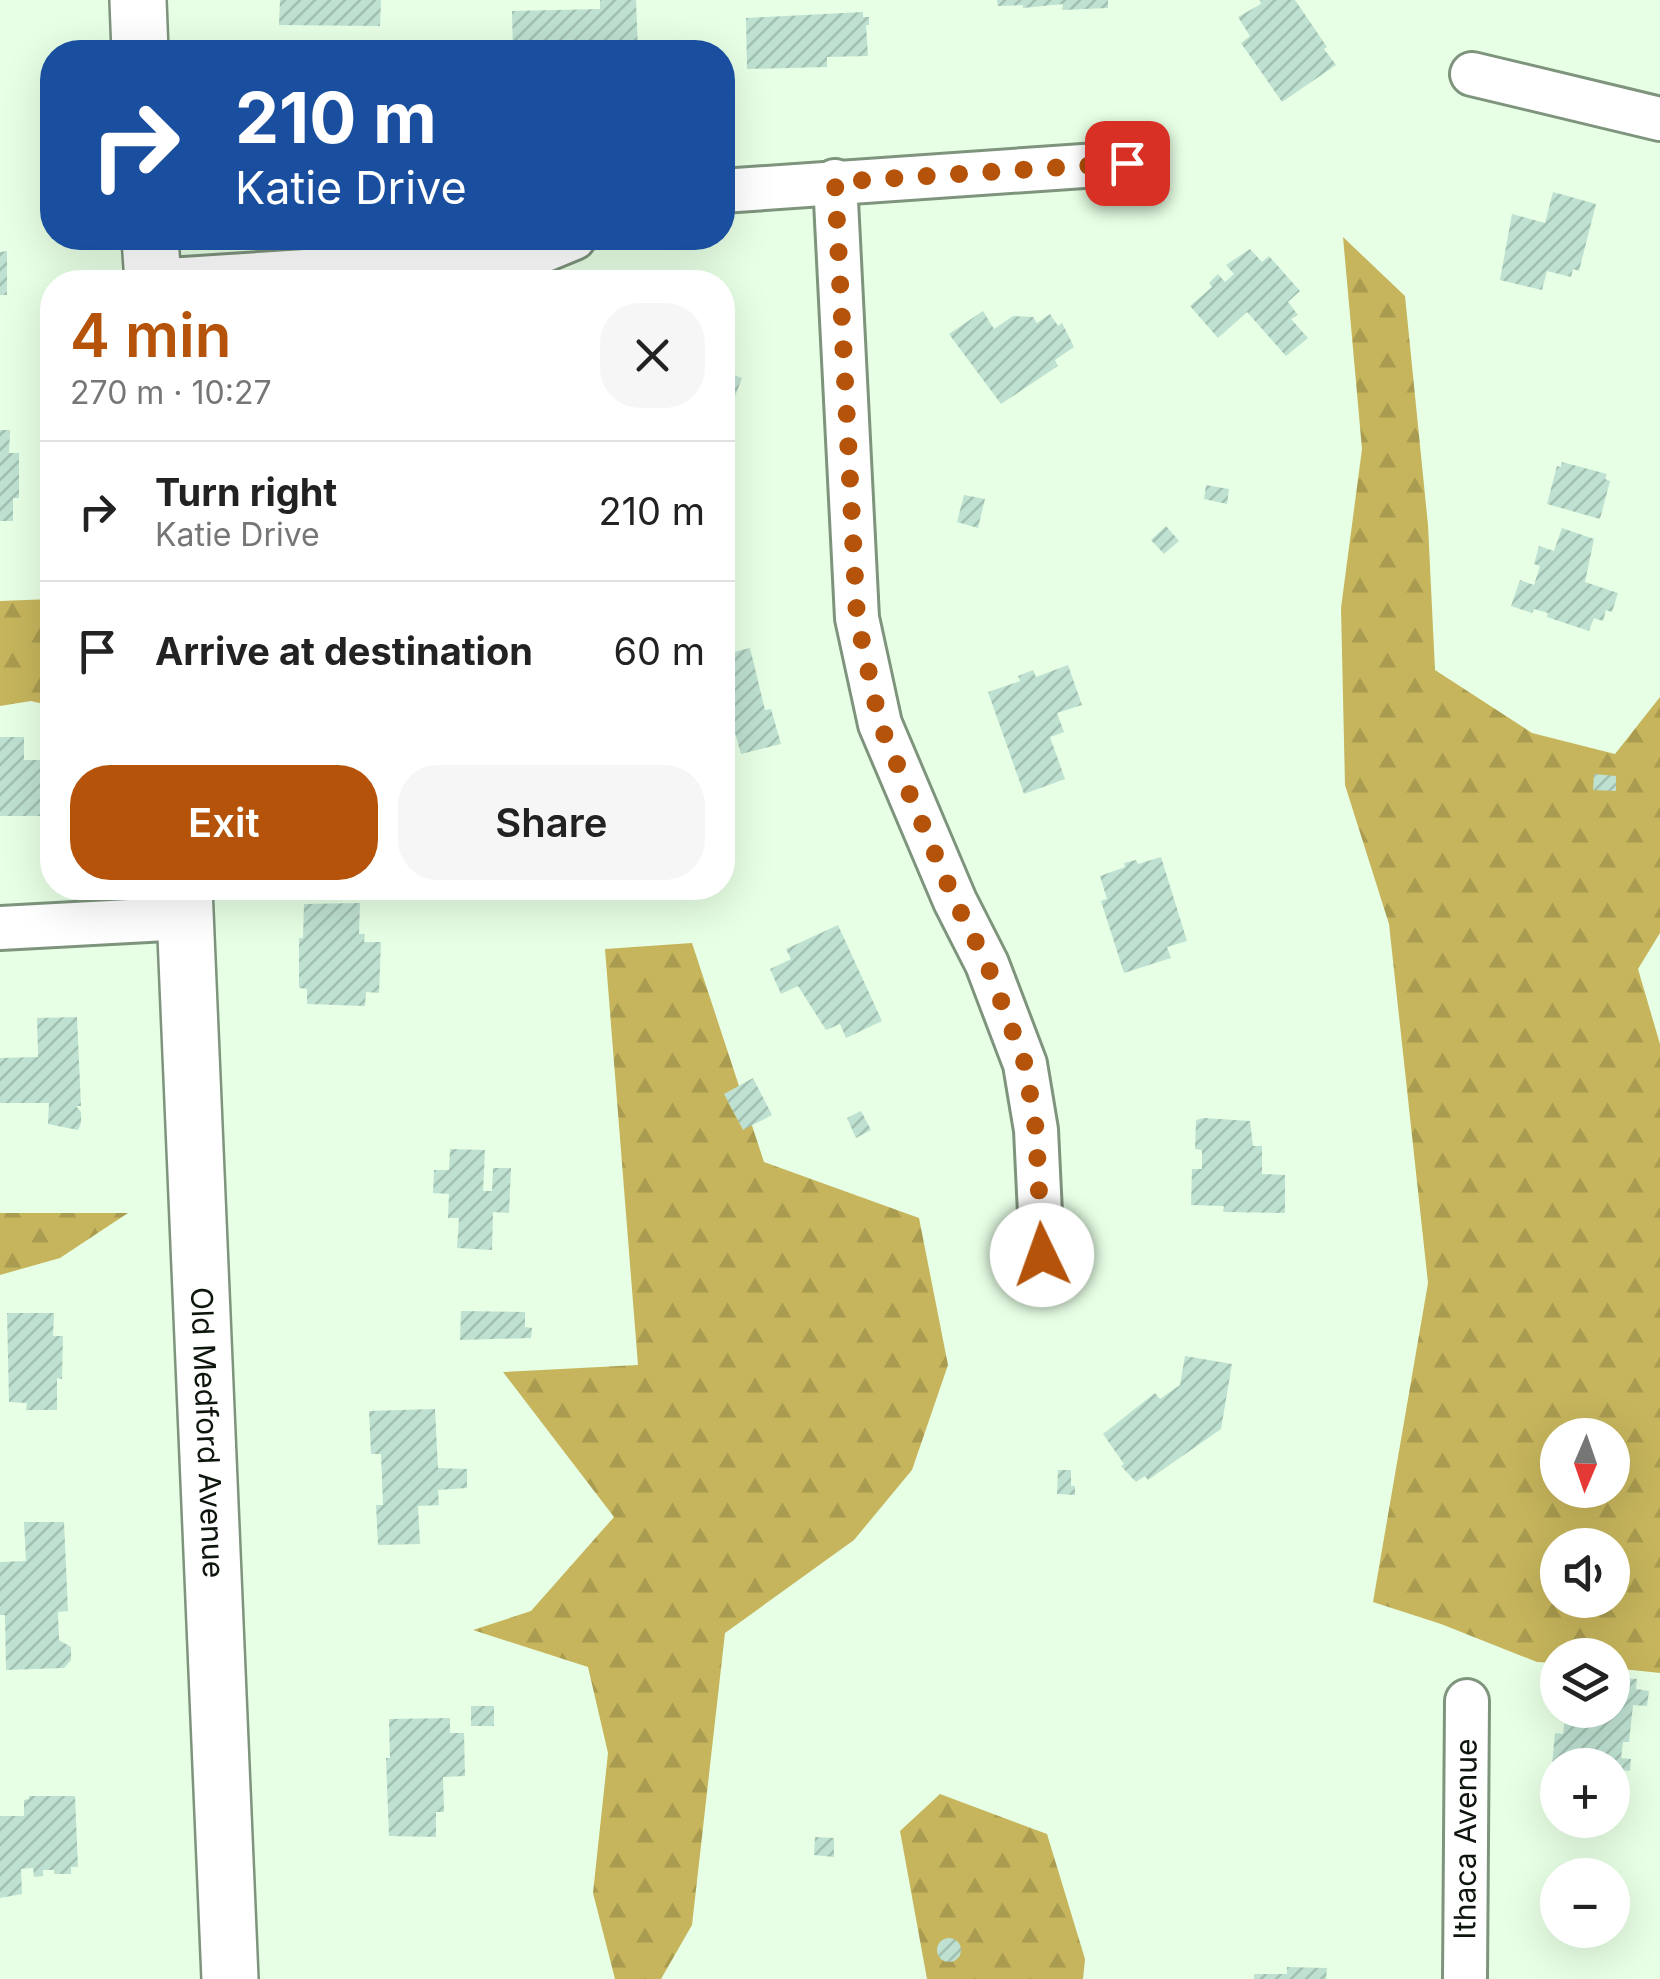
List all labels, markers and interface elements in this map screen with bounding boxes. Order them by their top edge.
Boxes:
text: 210 m [235,75,437,160]
icon: right [70,80,200,210]
pin [1085,121,1170,206]
icon: arrive [1100,136,1155,191]
text: Katie Drive [235,160,467,215]
text: 4 min [70,299,232,371]
button: close [600,303,705,408]
text: 270 m · 10:27 [70,373,272,412]
text: Turn right [155,469,337,515]
icon: right [70,484,125,539]
text: 210 m [598,488,705,534]
text: Katie Drive [155,515,320,554]
icon: arrive [70,624,125,679]
text: Arrive at destination [155,628,533,674]
text: 60 m [613,628,705,674]
button: Exit [70,765,378,880]
button: Share [398,765,705,880]
position arrow [990,1203,1094,1307]
street label: Old Medford Avenue [184,1286,232,1579]
north arrow [1540,1418,1630,1508]
map controls [1540,1418,1630,1948]
button: sound [1540,1528,1630,1618]
button: layers [1540,1638,1630,1728]
street label: Ithaca Avenue [1446,1738,1484,1940]
button: + [1540,1748,1630,1838]
button: − [1540,1858,1630,1948]

